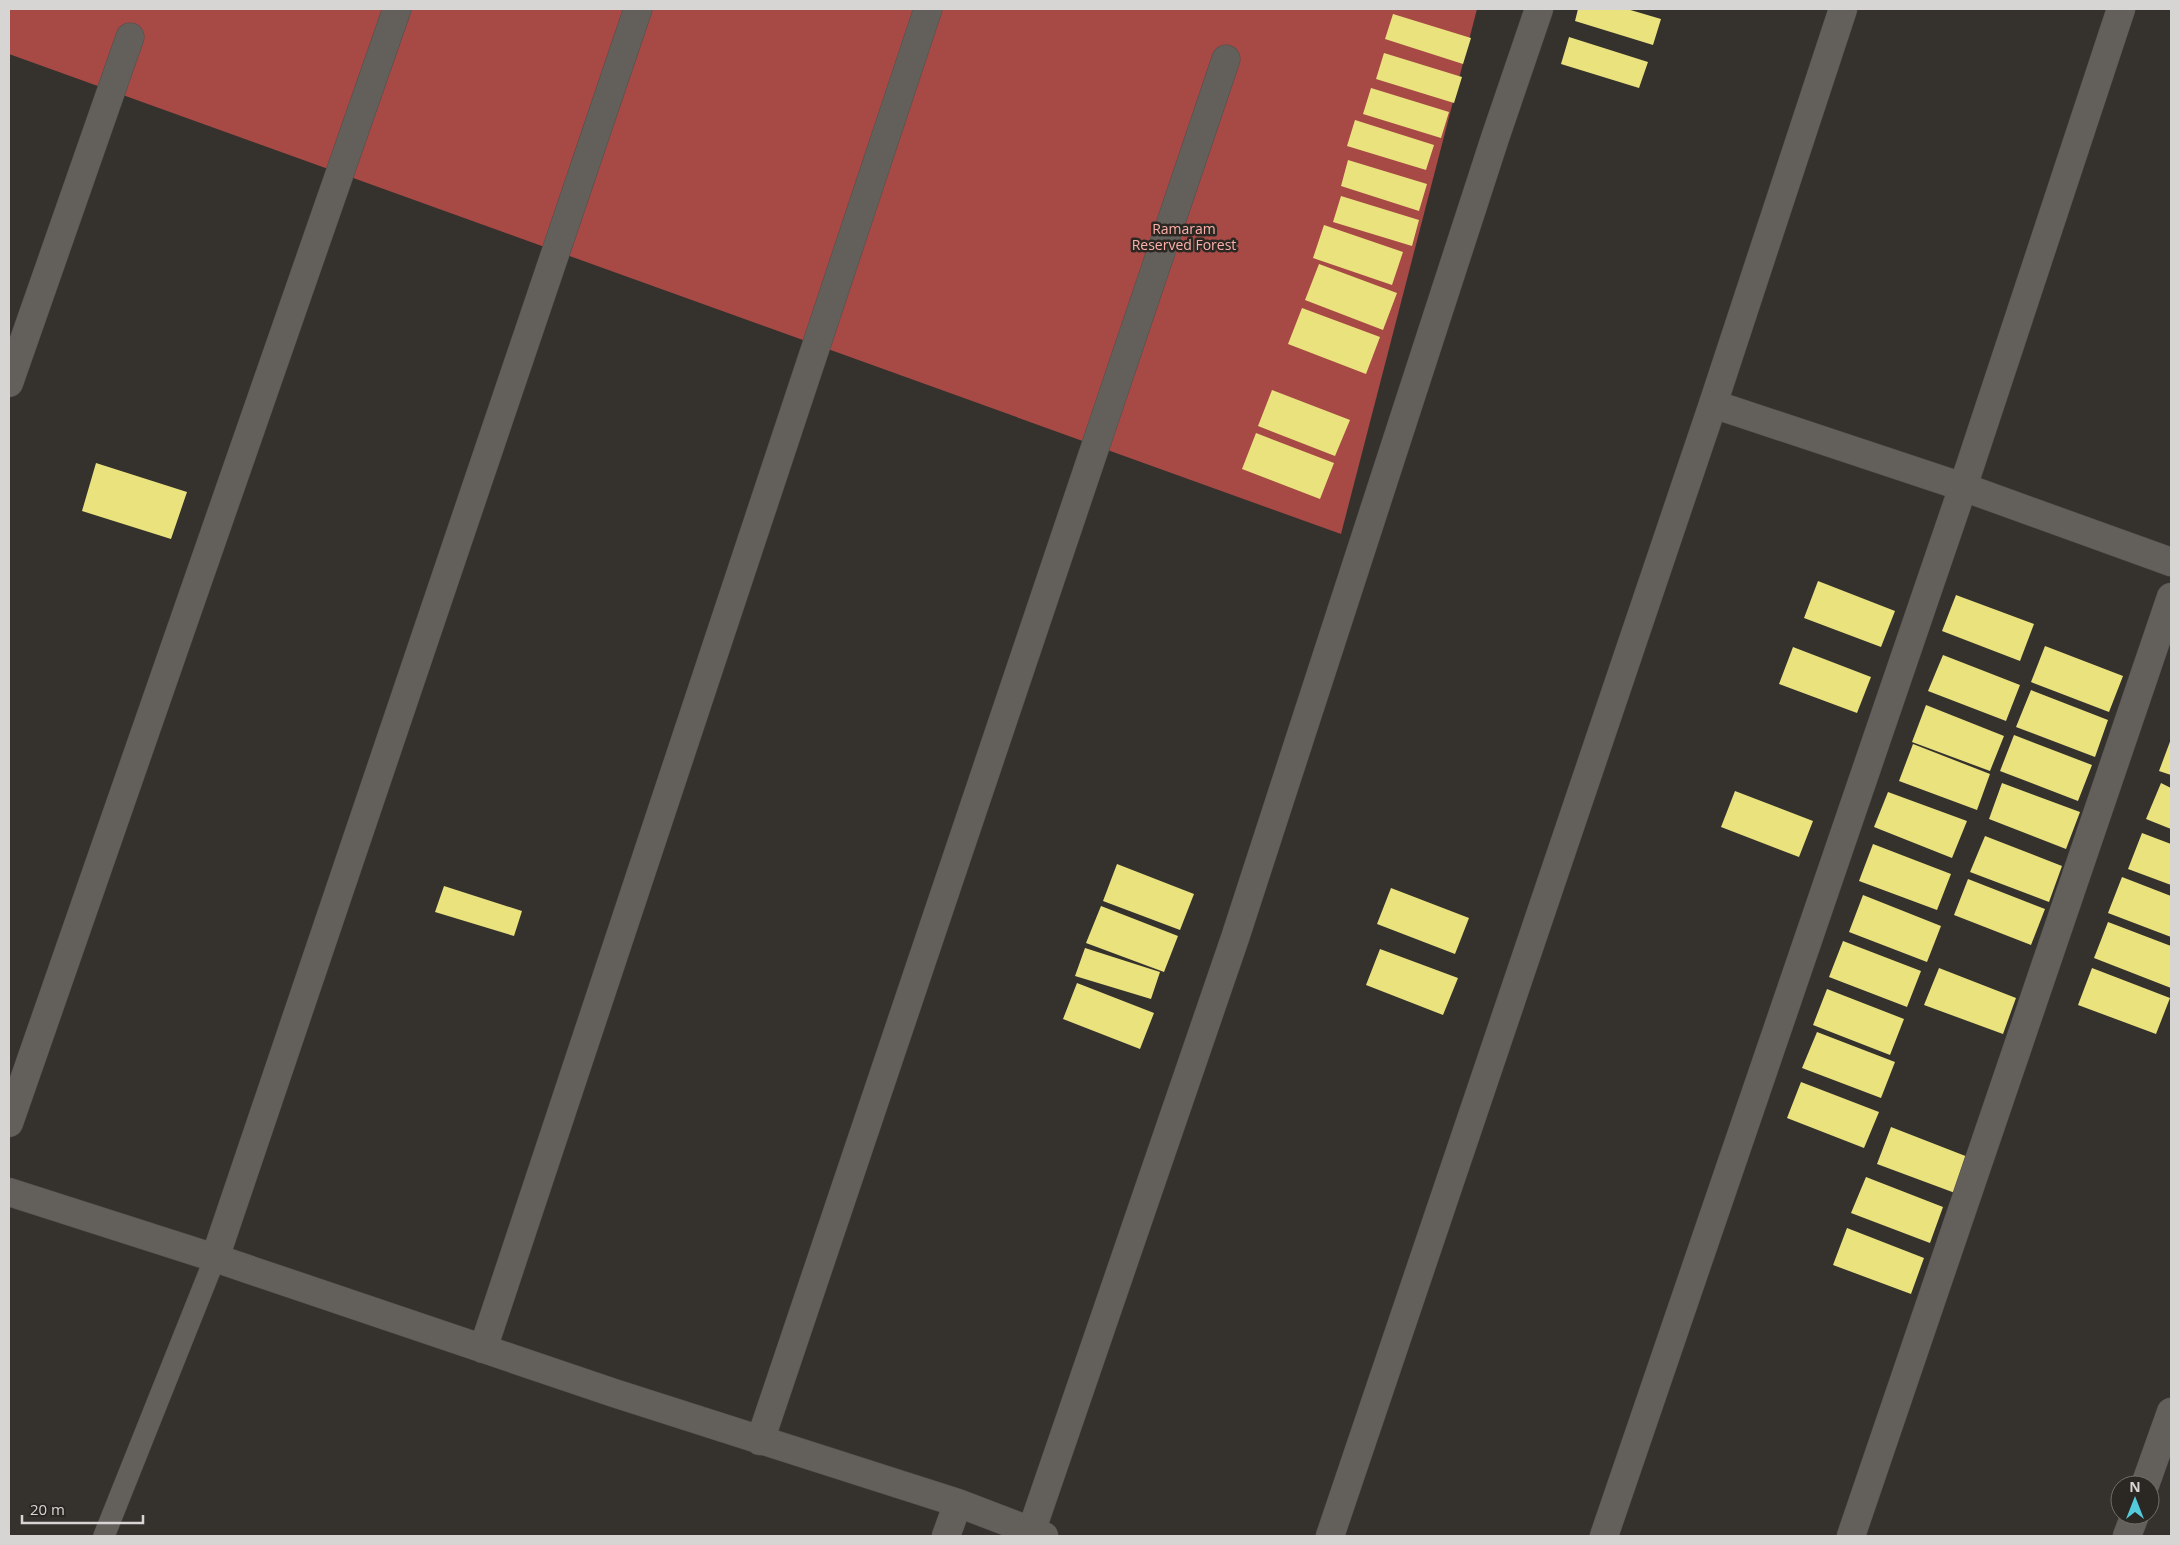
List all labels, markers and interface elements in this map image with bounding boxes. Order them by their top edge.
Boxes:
park label: Ramaram Reserved Forest [1132,219,1236,254]
north arrow [2110,1475,2160,1525]
text: N [2129,1477,2141,1496]
scale bar [22,1492,144,1524]
text: 20 m [30,1499,65,1519]

